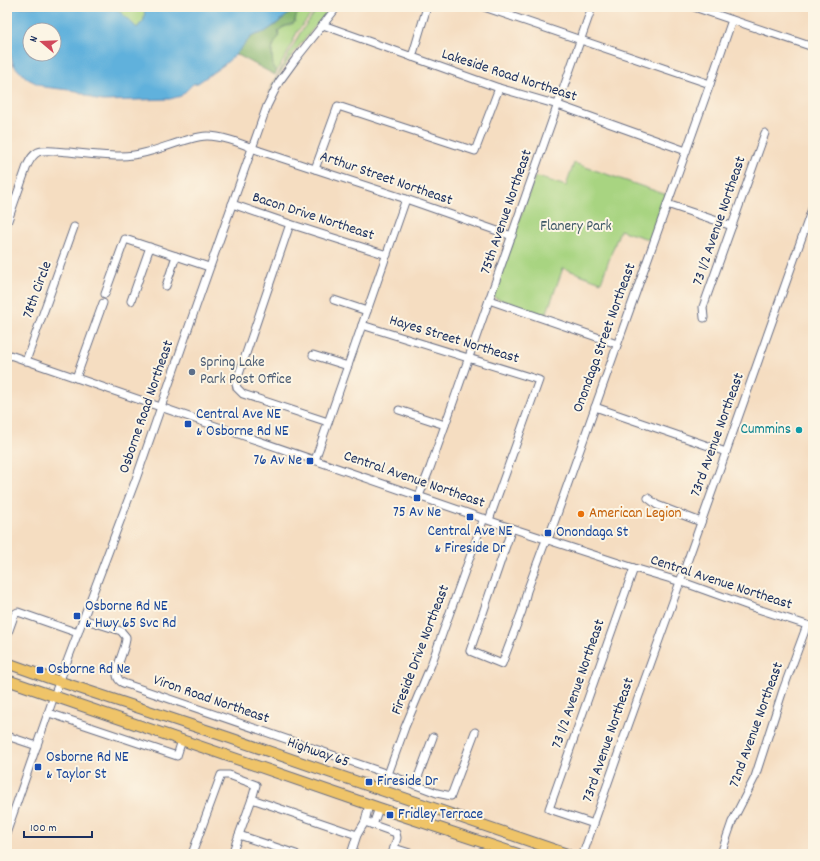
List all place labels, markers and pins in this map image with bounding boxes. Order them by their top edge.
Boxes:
place label: Spring Lake Park Post Office [200,352,292,391]
marker: Spring Lake Park Post Office [187,367,197,377]
place label: Central Ave NE & Osborne Rd NE [196,404,289,443]
marker: Central Ave NE & Osborne Rd NE [183,419,193,429]
place label: Cummins [741,419,791,441]
marker: Cummins [794,425,804,435]
place label: 76 Av Ne [254,450,302,472]
marker: 76 Av Ne [305,456,315,466]
marker: 75 Av Ne [412,493,422,503]
place label: 75 Av Ne [393,502,441,524]
place label: American Legion [589,503,682,525]
marker: American Legion [576,509,586,519]
marker: Central Ave NE & Fireside Dr [465,512,475,522]
place label: Central Ave NE & Fireside Dr [428,521,513,560]
place label: Onondaga St [556,522,629,544]
marker: Onondaga St [543,528,553,538]
place label: Osborne Rd NE & Hwy 65 Svc Rd [85,596,176,635]
marker: Osborne Rd NE & Hwy 65 Svc Rd [72,611,82,621]
place label: Osborne Rd Ne [48,659,131,681]
marker: Osborne Rd Ne [35,665,45,675]
place label: Osborne Rd NE & Taylor St [46,747,129,786]
marker: Osborne Rd NE & Taylor St [33,762,43,772]
place label: Fireside Dr [377,771,438,793]
marker: Fireside Dr [364,777,374,787]
place label: Fridley Terrace [398,804,484,826]
marker: Fridley Terrace [385,810,395,820]

